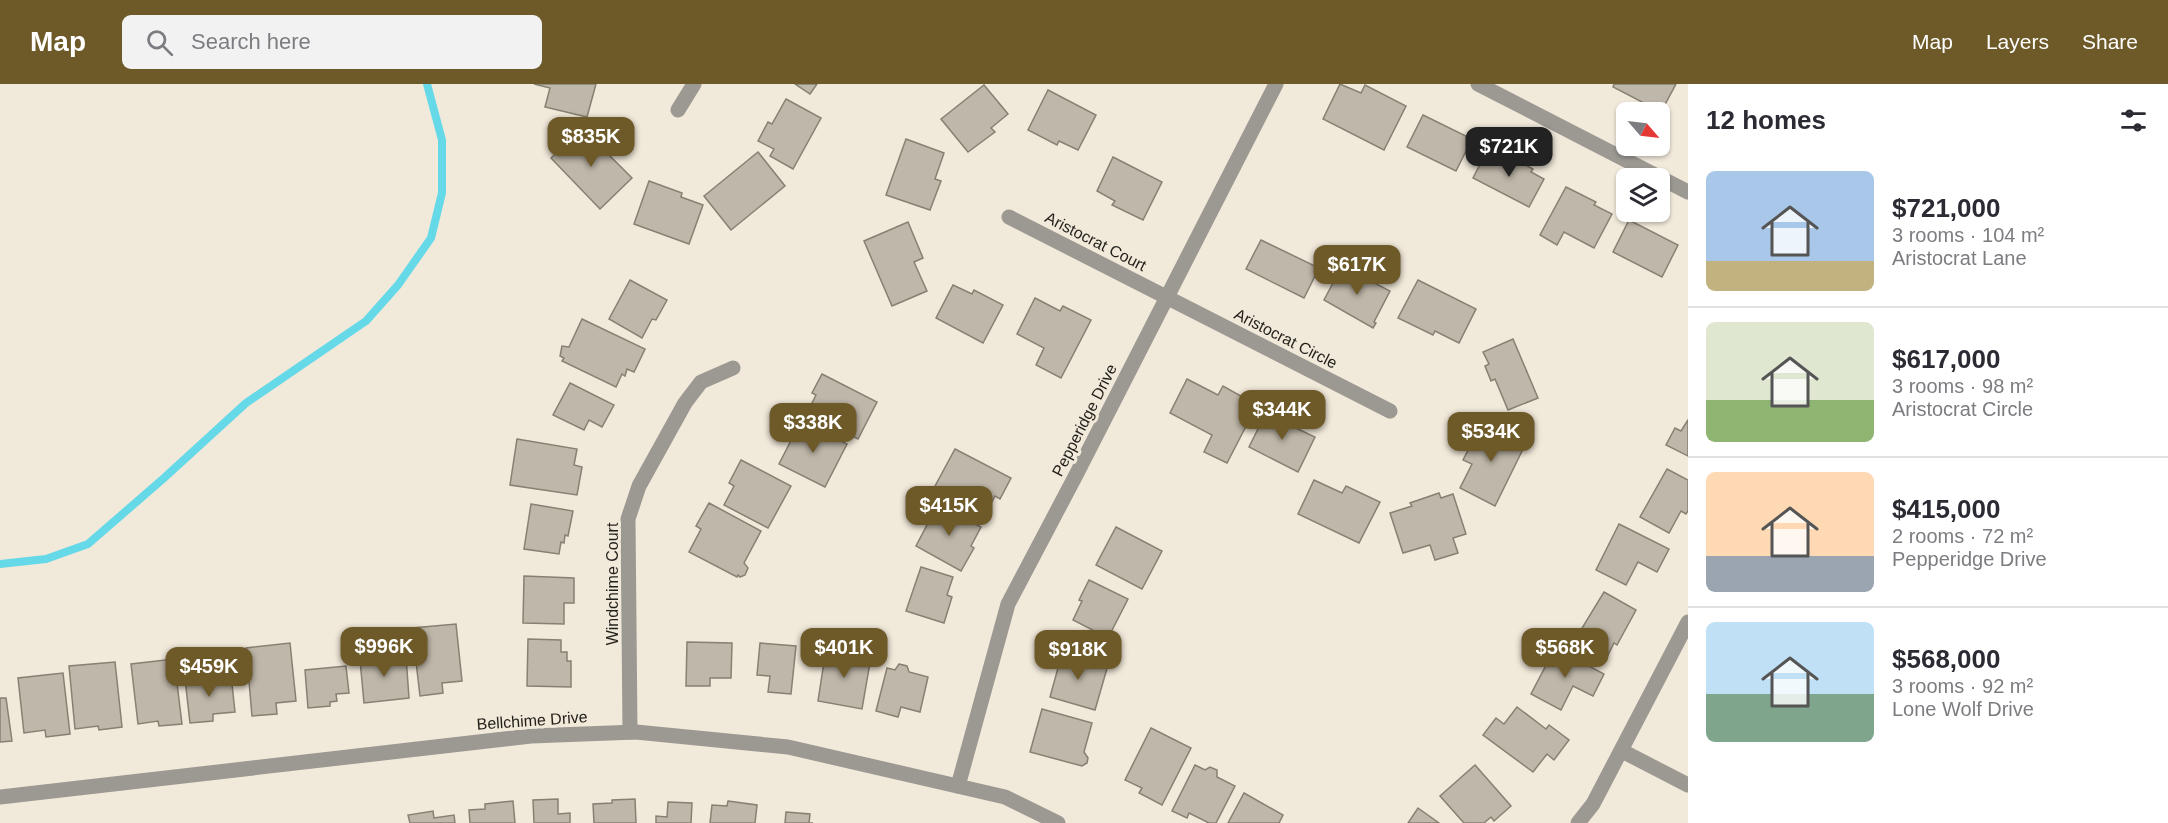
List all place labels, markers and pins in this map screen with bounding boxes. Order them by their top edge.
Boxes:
pin: $835K [549,117,633,168]
pin: $721K [1467,127,1551,178]
pin: $617K [1315,245,1399,296]
pin: $344K [1240,390,1324,441]
pin: $338K [771,403,855,454]
pin: $534K [1449,412,1533,463]
pin: $415K [907,486,991,537]
pin: $996K [342,627,426,678]
pin: $401K [802,628,886,679]
pin: $568K [1523,628,1607,679]
pin: $918K [1036,630,1120,681]
pin: $459K [167,647,251,698]

